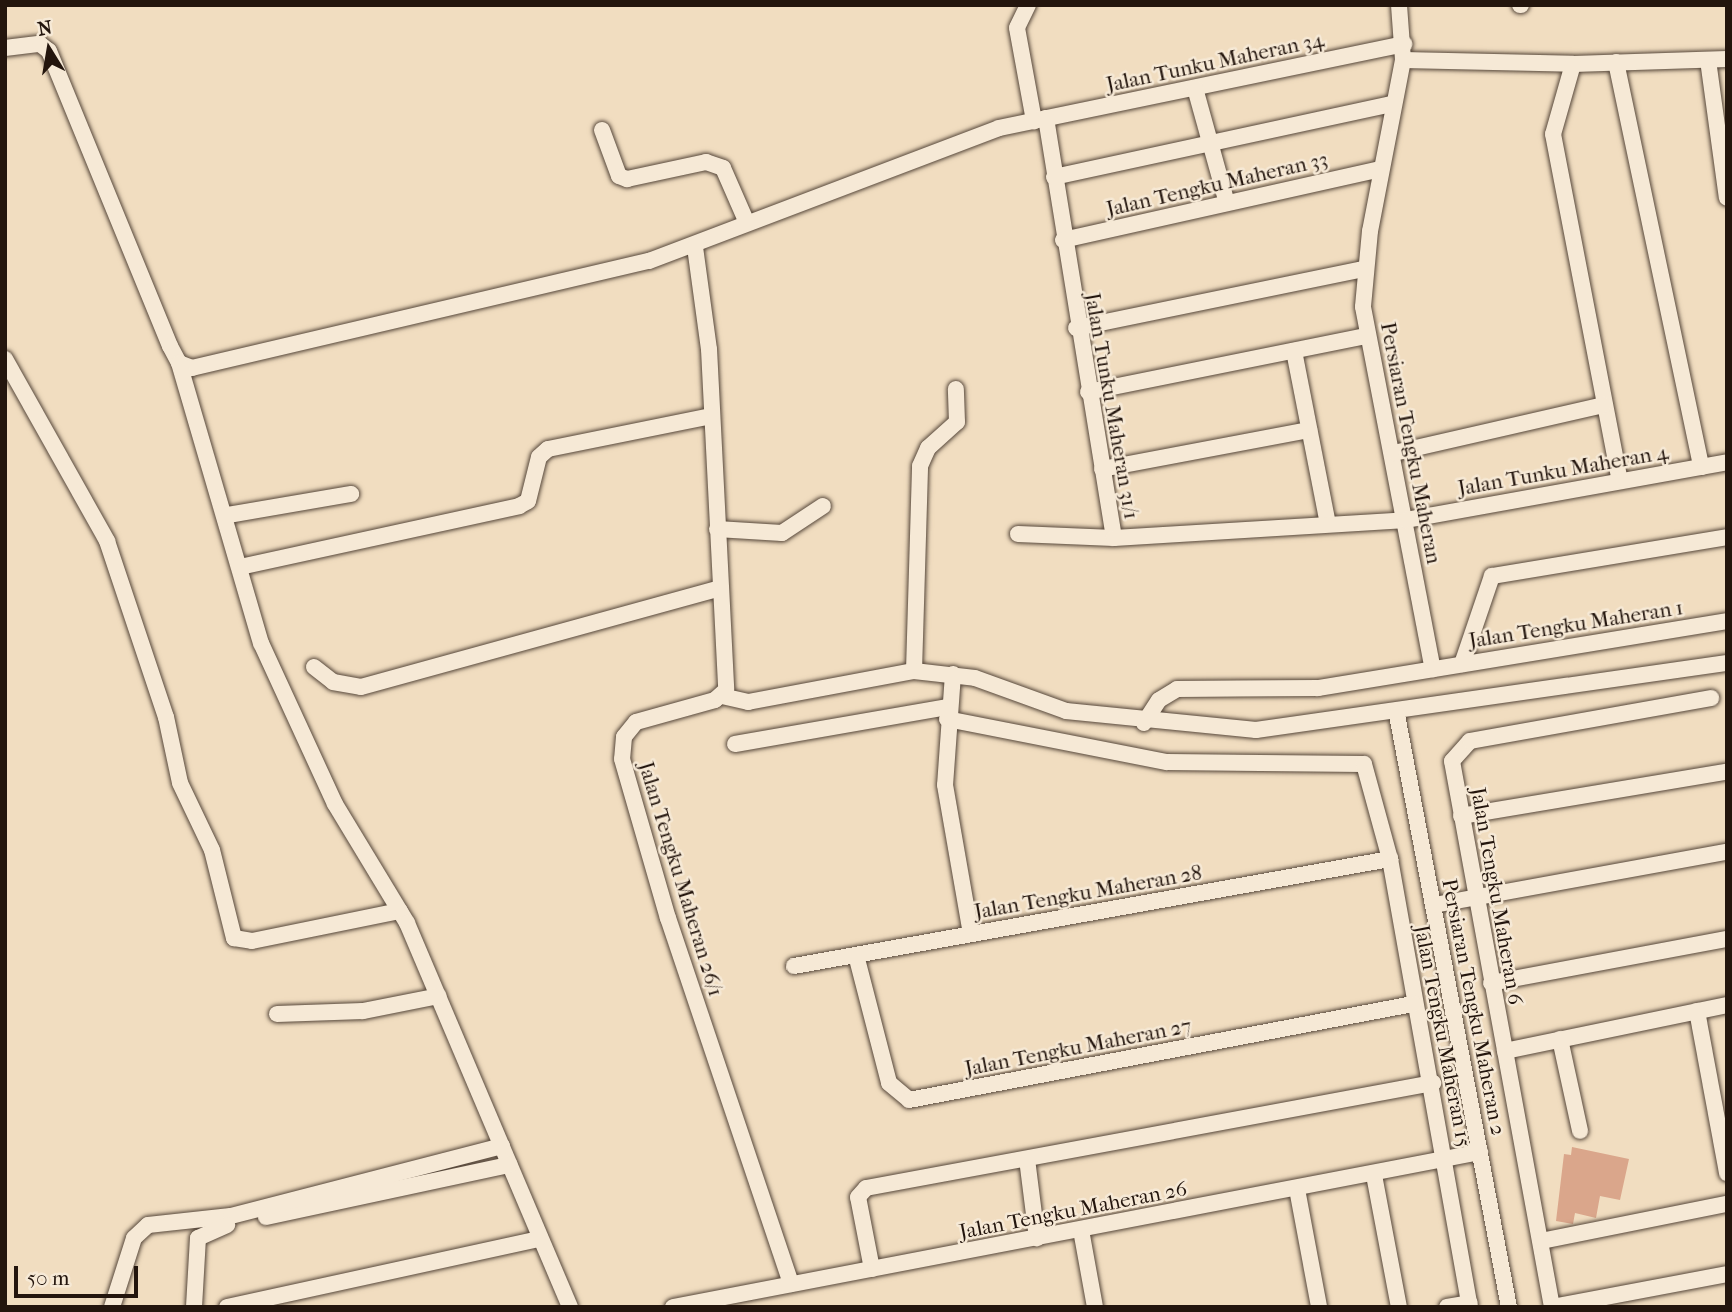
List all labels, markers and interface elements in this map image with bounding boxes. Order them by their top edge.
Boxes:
north arrow [14,14,84,84]
text: N [36,16,54,41]
street label: Jalan Tunku Maheran 34 [1104,27,1326,97]
street label: Jalan Tengku Maheran 33 [1104,146,1330,222]
street label: Jalan Tunku Maheran 31/1 [1080,291,1144,521]
street label: Persiaran Tengku Maheran [1375,320,1447,566]
street label: Jalan Tunku Maheran 4 [1456,439,1670,501]
street label: Jalan Tengku Maheran 1 [1467,595,1685,653]
street label: Jalan Tengku Maheran 26/1 [633,759,729,999]
street label: Jalan Tengku Maheran 6 [1465,785,1529,1007]
street label: Jalan Tengku Maheran 28 [972,860,1204,924]
street label: Persiaran Tengku Maheran 2 [1437,876,1511,1138]
street label: Jalan Tengku Maheran 15 [1409,923,1477,1149]
street label: Jalan Tengku Maheran 27 [963,1013,1193,1081]
street label: Jalan Tengku Maheran 26 [957,1176,1189,1244]
scale bar [18,1252,142,1296]
text: 50 m [27,1266,70,1290]

